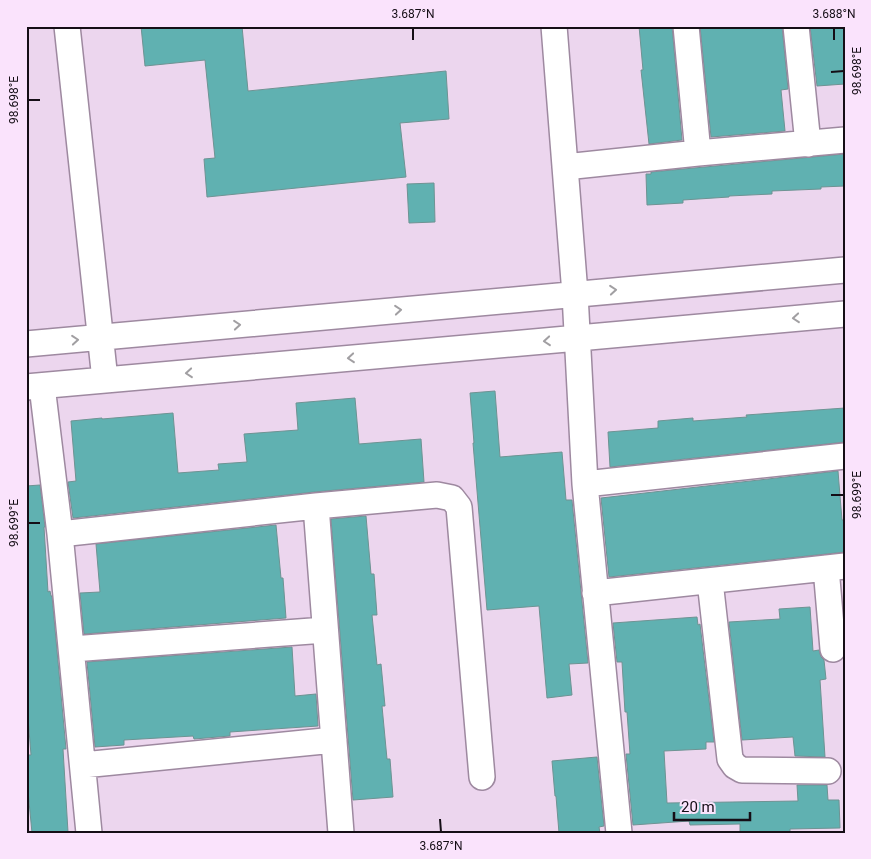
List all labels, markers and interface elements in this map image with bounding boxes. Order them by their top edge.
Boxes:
text: 3.687°N [391,7,435,21]
text: 3.688°N [812,7,856,21]
text: 98.698°E [850,47,864,95]
text: 98.698°E [7,76,21,124]
one-way arrow [609,285,617,296]
one-way arrow [395,305,403,316]
one-way arrow [792,312,800,323]
one-way arrow [233,320,241,331]
one-way arrow [71,335,79,346]
one-way arrow [543,335,551,346]
one-way arrow [346,353,354,364]
one-way arrow [184,367,192,378]
text: 98.699°E [850,471,864,519]
text: 98.699°E [7,499,21,547]
scale bar [674,789,750,821]
text: 20 m [681,798,715,816]
text: 3.687°N [419,839,463,853]

